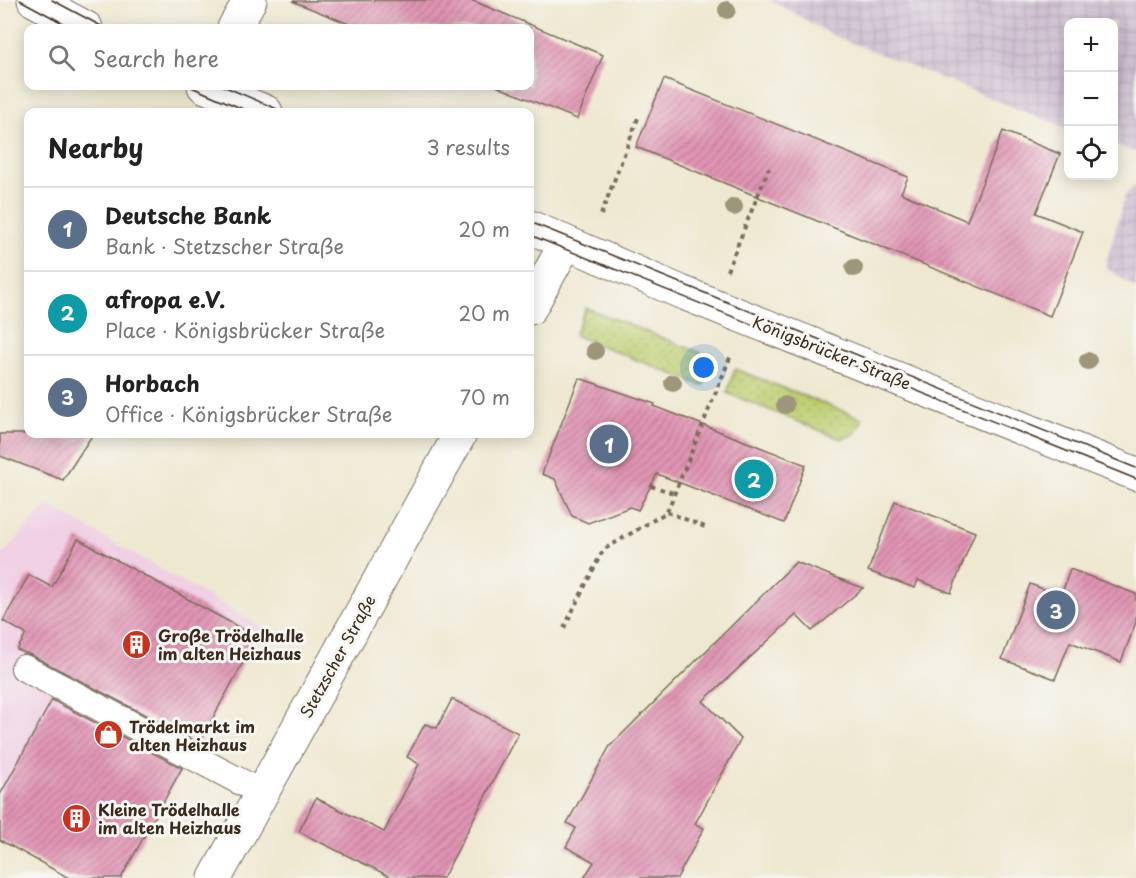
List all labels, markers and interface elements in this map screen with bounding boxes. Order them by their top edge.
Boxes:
map controls [1064,18,1118,180]
button: + [1064,18,1118,72]
search box [24,24,534,90]
icon: search [45,41,78,74]
text: Search here [93,41,219,74]
button: − [1064,72,1118,126]
button: locate [1064,126,1118,180]
text: Nearby [48,128,143,167]
text: 3 results [427,132,510,162]
text: Deutsche Bank [105,198,272,231]
text: 1 [63,214,72,244]
text: 20 m [458,214,510,244]
text: Bank · Stetzscher Straße [105,231,344,261]
text: afropa e.V. [105,282,225,315]
text: 2 [60,298,75,328]
text: 20 m [458,298,510,328]
street label: Königsbrücker Straße [749,309,915,395]
text: Place · Königsbrücker Straße [105,315,385,345]
your location [689,353,718,382]
text: Horbach [105,366,200,399]
text: 3 [61,382,74,412]
text: 70 m [460,382,510,412]
text: Office · Königsbrücker Straße [105,399,392,429]
pin: 1 [590,422,628,466]
pin: 2 [734,456,774,502]
pin: 3 [1036,588,1076,632]
street label: Stetzscher Straße [293,590,381,722]
place label: Große Trödelhalle im alten Heizhaus [158,623,304,665]
building icon: Große Trödelhalle im alten Heizhaus [121,628,153,660]
place label: Trödelmarkt im alten Heizhaus [129,714,255,756]
shop icon: Trödelmarkt im alten Heizhaus [92,719,124,751]
place label: Kleine Trödelhalle im alten Heizhaus [98,797,242,839]
building icon: Kleine Trödelhalle im alten Heizhaus [61,802,93,834]

